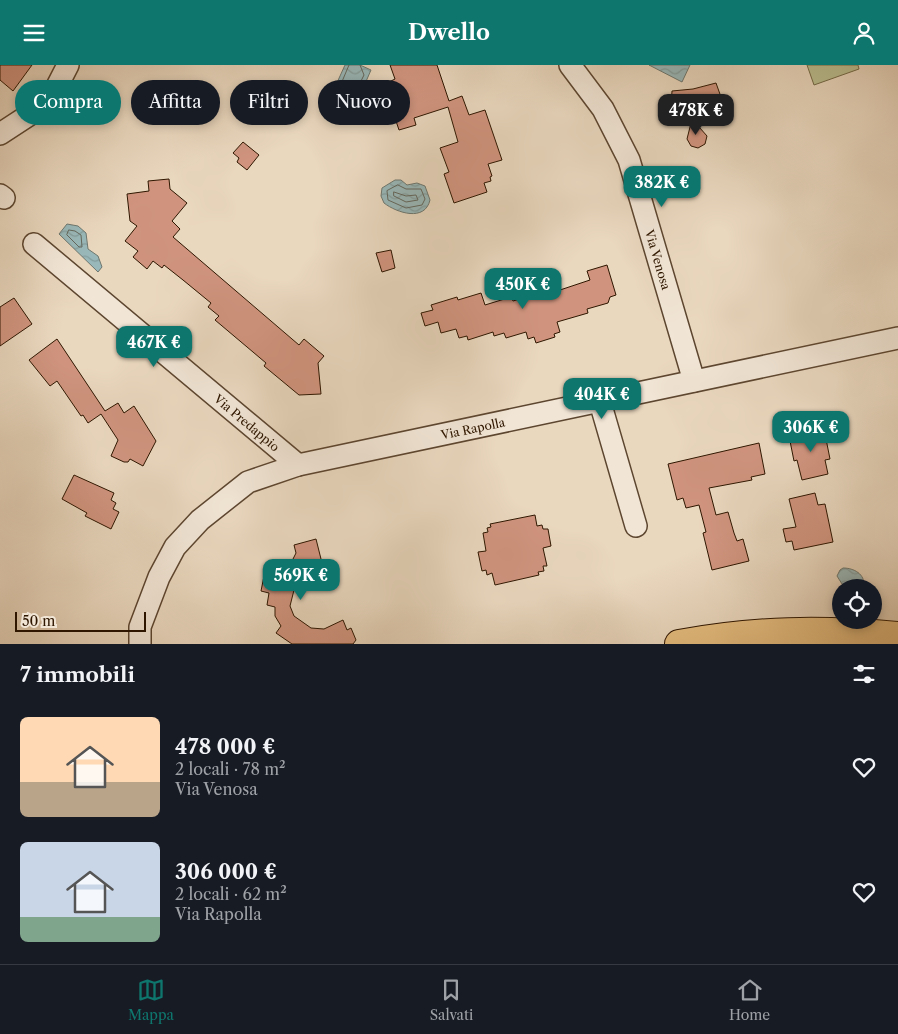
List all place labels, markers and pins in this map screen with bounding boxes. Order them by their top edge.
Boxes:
pin: 478K € [655,93,737,136]
pin: 382K € [621,165,703,208]
pin: 450K € [482,267,564,310]
pin: 467K € [113,325,195,368]
pin: 404K € [561,377,643,420]
pin: 306K € [770,411,852,453]
pin: 569K € [260,559,342,601]

